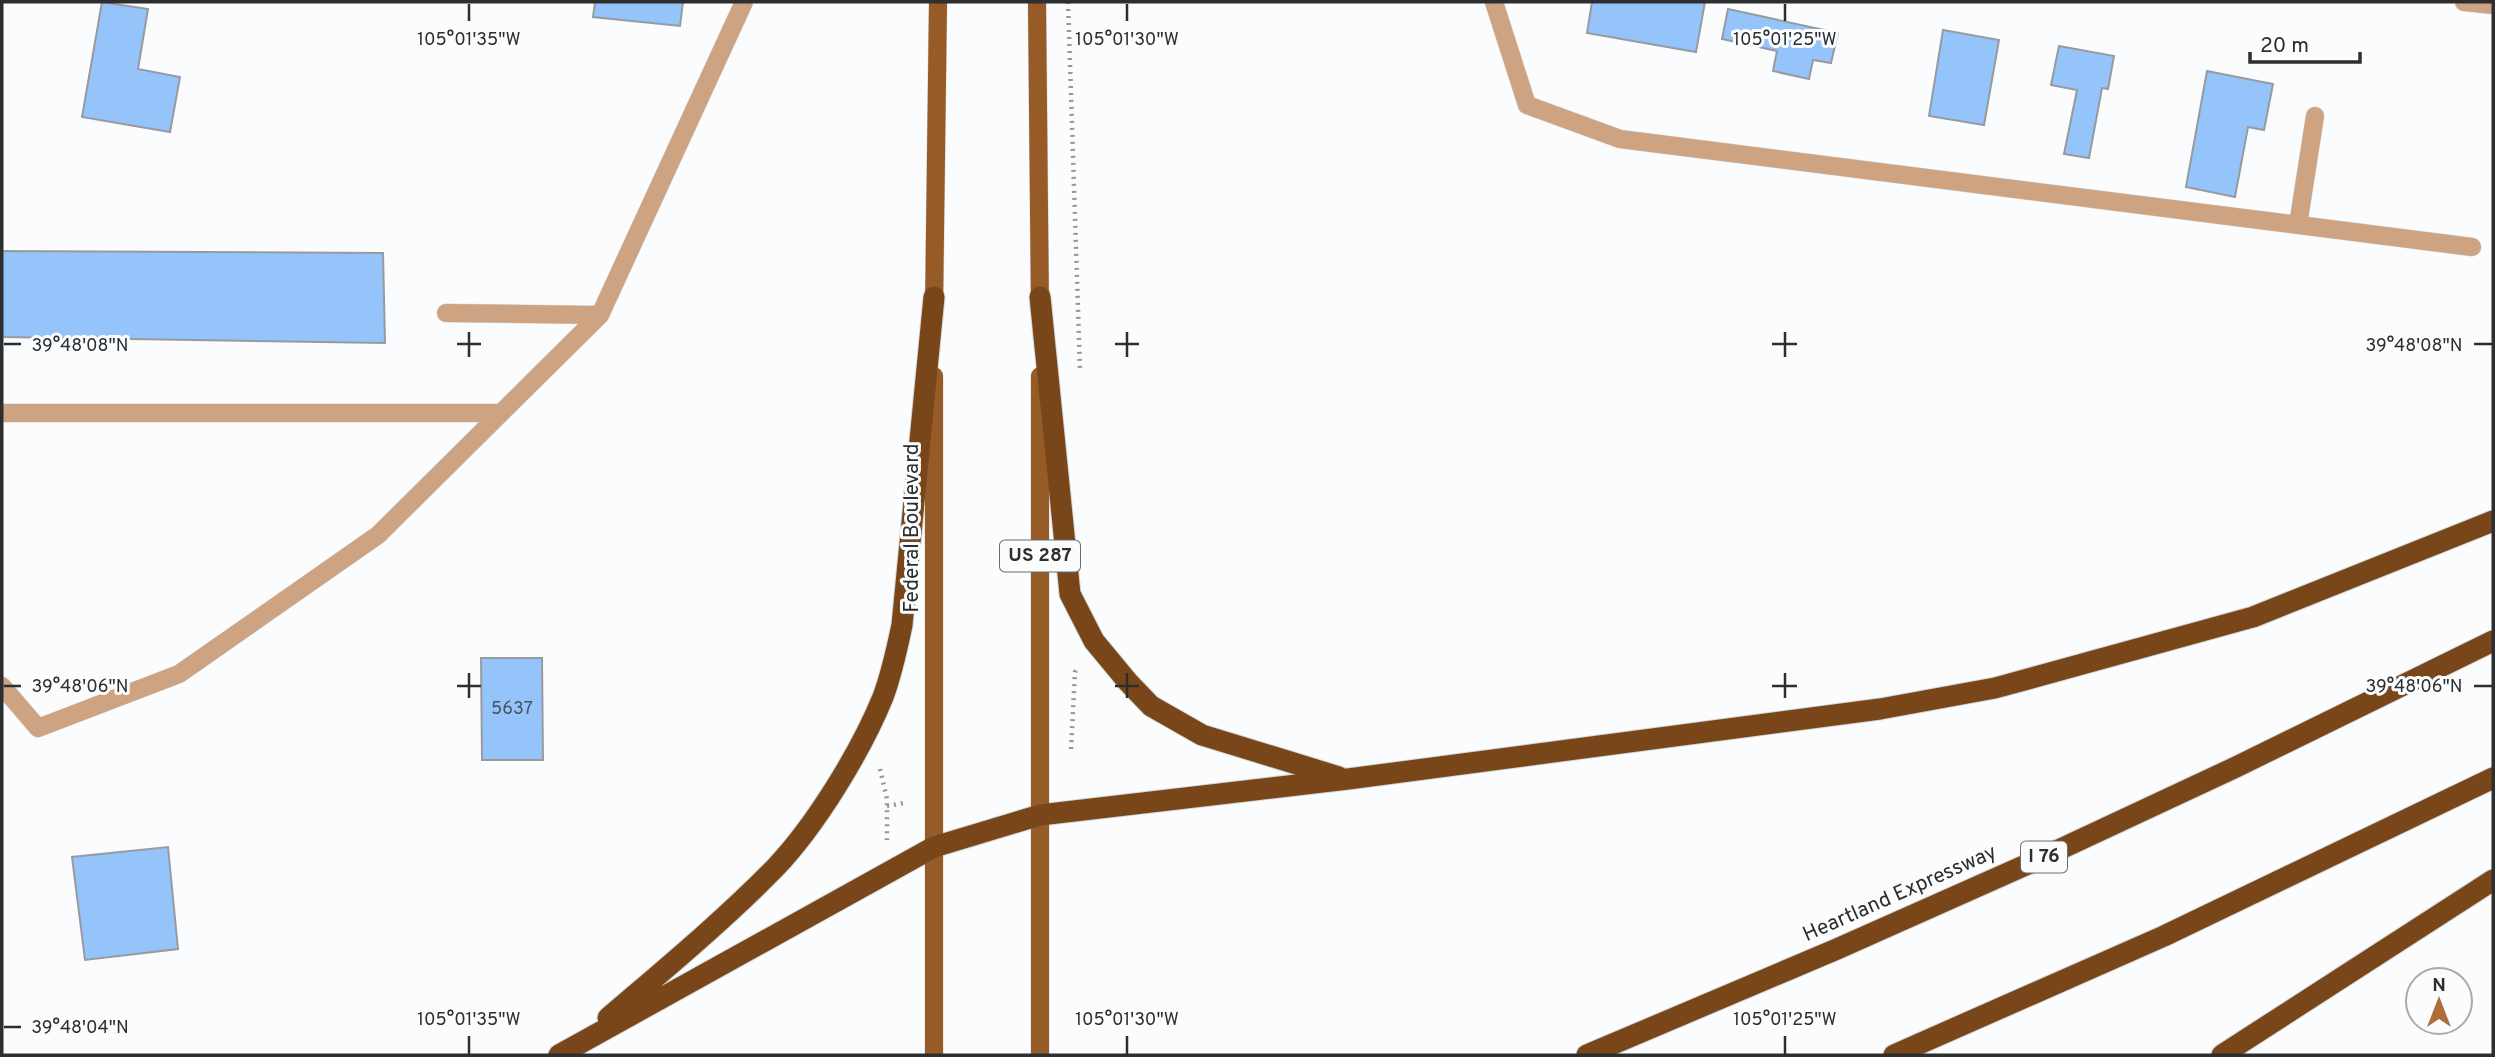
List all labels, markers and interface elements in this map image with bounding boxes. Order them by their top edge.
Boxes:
scale bar [2250,21,2360,65]
text: 105°01'35"W [417,29,521,52]
text: 105°01'30"W [1075,29,1179,52]
text: 105°01'25"W [1733,29,1837,52]
text: 20 m [2260,33,2309,60]
text: 39°48'08"N [31,335,129,358]
text: 39°48'08"N [2365,335,2463,358]
street label: Federal Boulevard [899,443,926,613]
road number: US 287 [1000,540,1080,572]
text: 39°48'06"N [32,676,128,699]
text: 39°48'06"N [2366,676,2462,699]
house number: 5637 [491,698,533,721]
street label: Heartland Expressway [1799,839,2001,949]
road number: I 76 [2021,842,2067,872]
north arrow [2404,966,2474,1036]
text: N [2432,974,2446,998]
text: 105°01'35"W [417,1009,521,1032]
text: 105°01'30"W [1075,1009,1179,1032]
text: 105°01'25"W [1733,1009,1837,1032]
text: 39°48'04"N [31,1017,129,1040]

